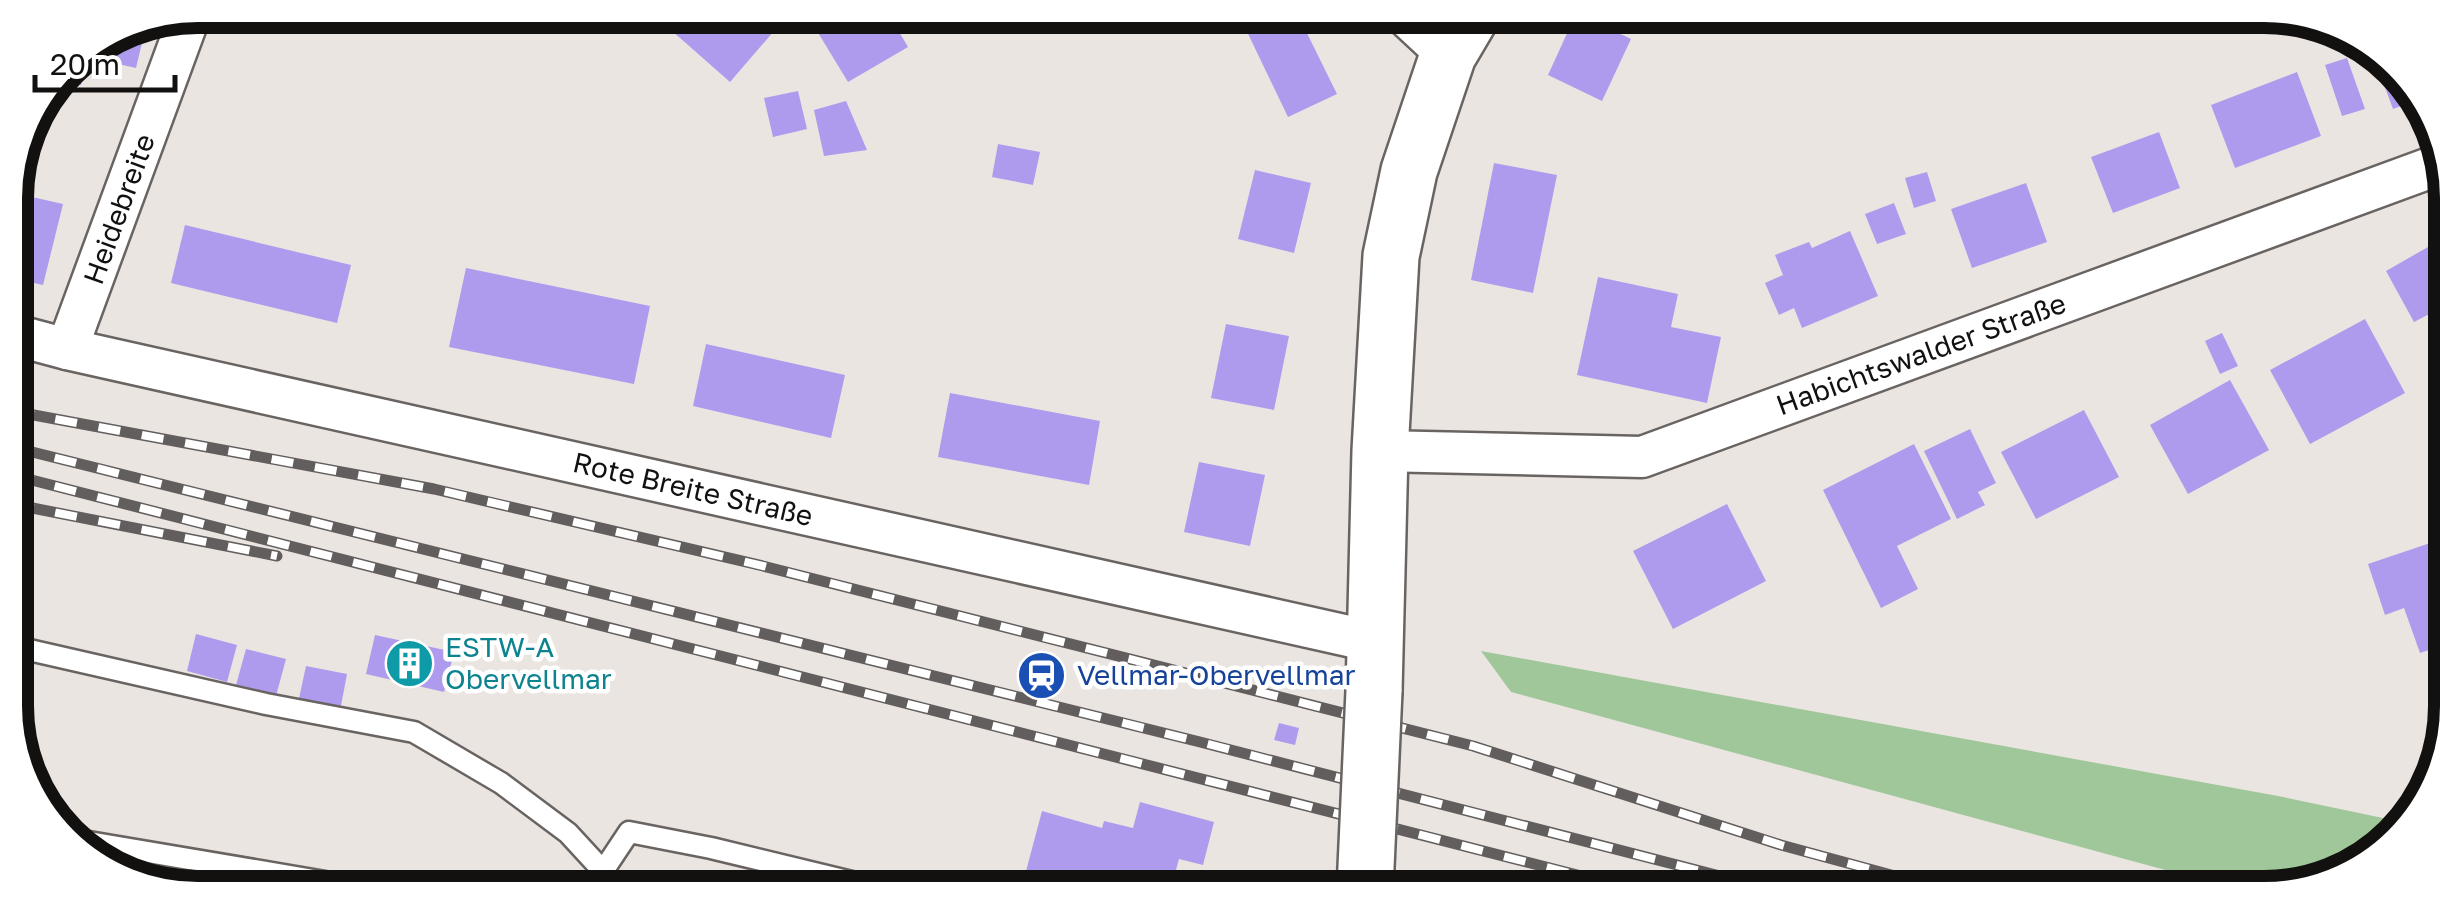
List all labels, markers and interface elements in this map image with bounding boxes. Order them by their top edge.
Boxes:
scale bar [35,30,175,92]
text: 20 m [50,46,120,82]
street label: Heidebreite [76,129,161,288]
street label: Habichtswalder Straße [1772,286,2070,421]
street label: Rote Breite Straße [570,445,816,532]
place label: ESTW-A Obervellmar [445,630,612,695]
building icon: ESTW-A Obervellmar [384,637,436,689]
station icon: Vellmar-Obervellmar [1016,649,1068,701]
place label: Vellmar-Obervellmar [1077,658,1356,691]

